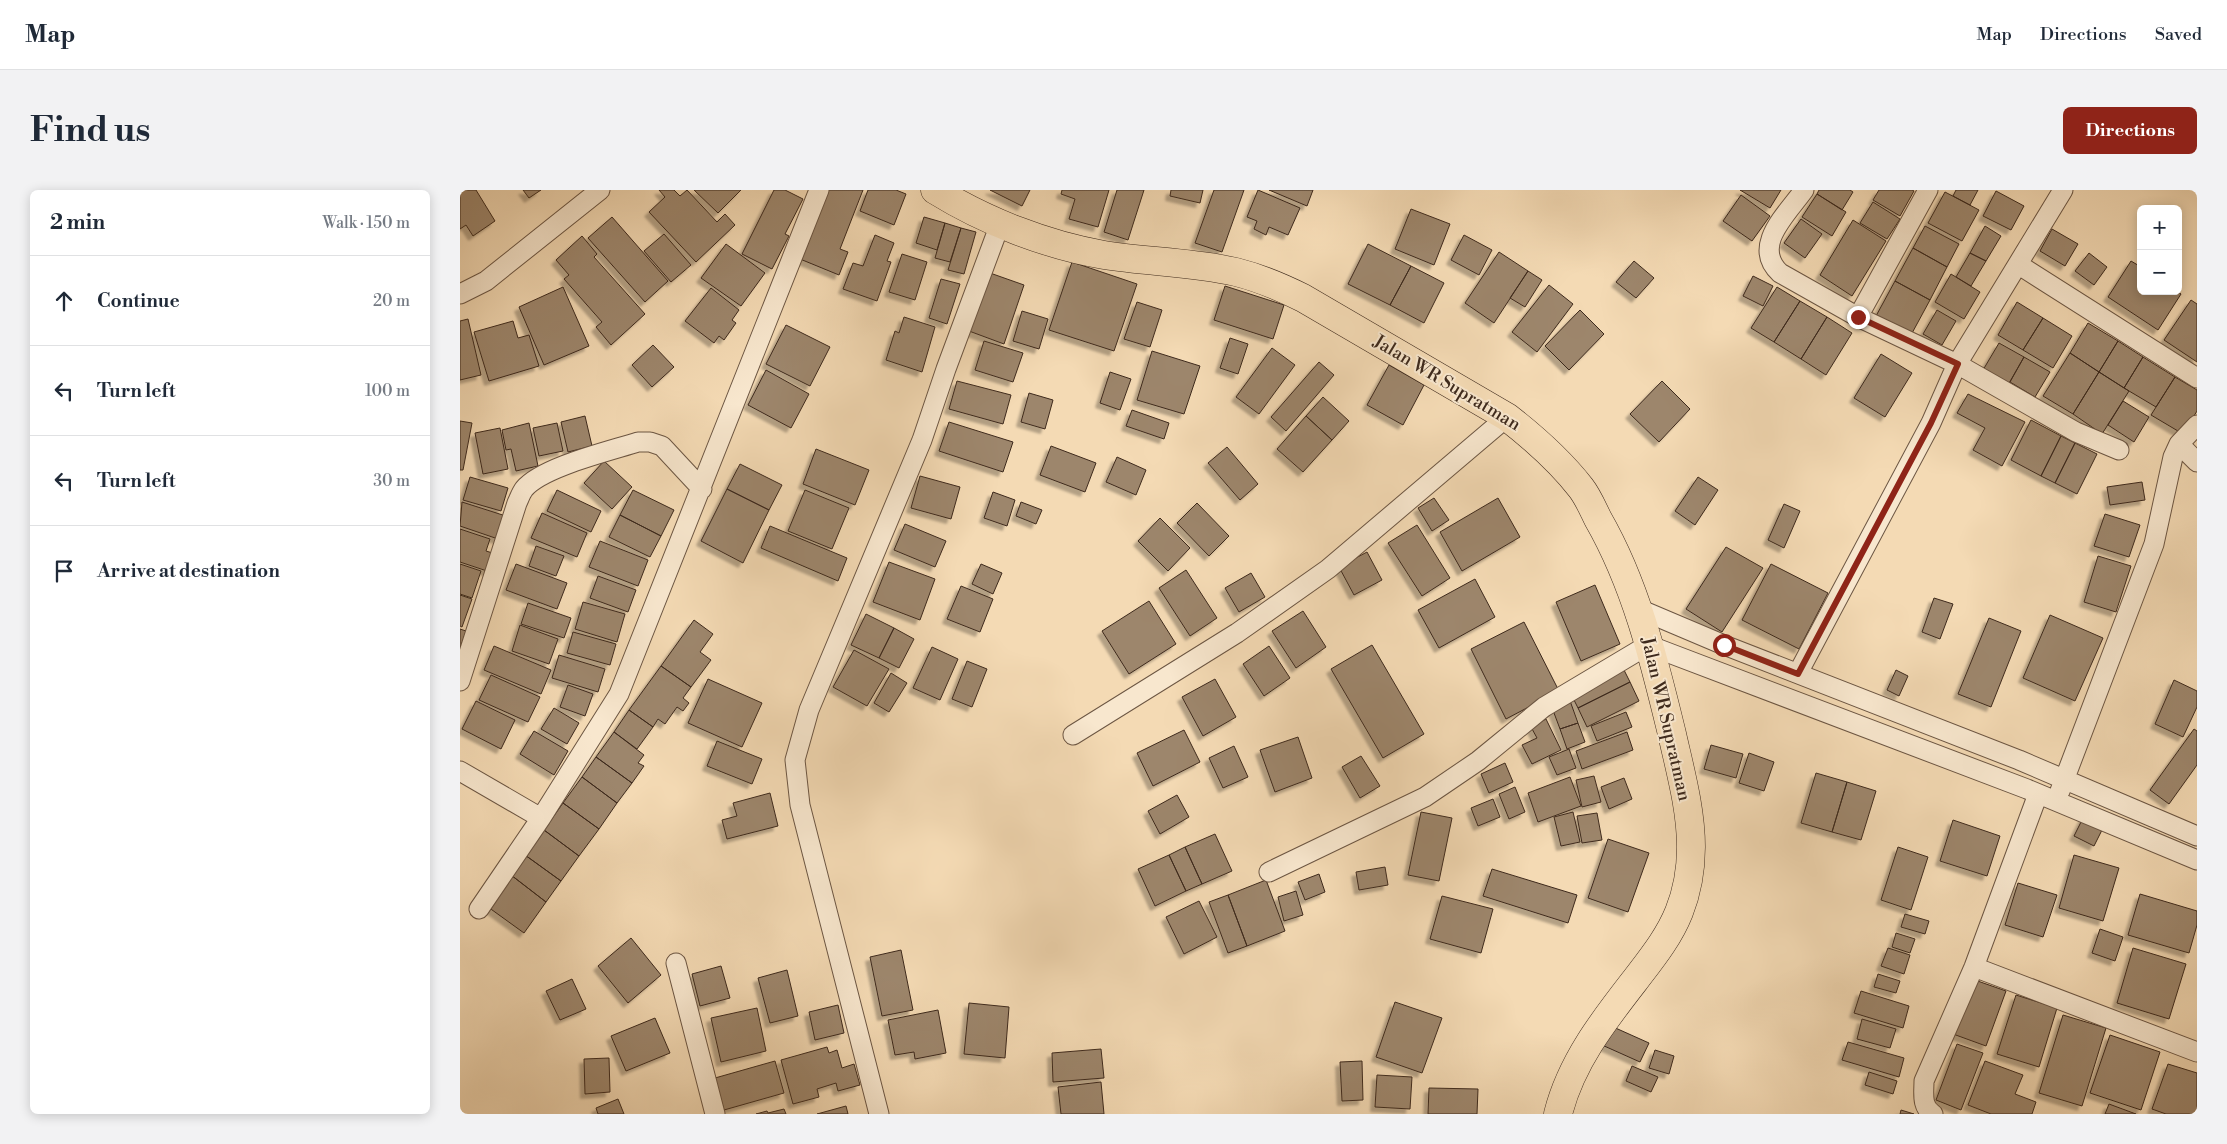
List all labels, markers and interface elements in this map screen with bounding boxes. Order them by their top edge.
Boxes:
text: Map [25,20,75,50]
text: Map [1976,23,2012,46]
text: Directions [2040,23,2127,46]
text: Saved [2155,23,2202,46]
button: Directions [2063,107,2197,154]
text: Find us [30,109,150,152]
map controls [2137,205,2182,295]
button: + [2137,205,2182,250]
text: 2 min [50,210,105,236]
text: Walk · 150 m [322,213,410,233]
button: − [2137,250,2182,295]
icon: ahead [50,287,78,315]
text: Continue [97,289,180,313]
text: 20 m [373,291,410,311]
route end [1847,306,1870,329]
street label: Jalan WR Supratman [1368,329,1525,436]
icon: left [50,377,78,405]
text: Turn left [97,379,176,403]
text: 100 m [365,381,410,401]
icon: left [50,467,78,495]
text: Turn left [97,469,176,493]
text: 30 m [373,471,410,491]
icon: arrive [50,557,78,585]
text: Arrive at destination [97,559,280,583]
street label: Jalan WR Supratman [1636,634,1696,804]
route start [1713,634,1736,657]

